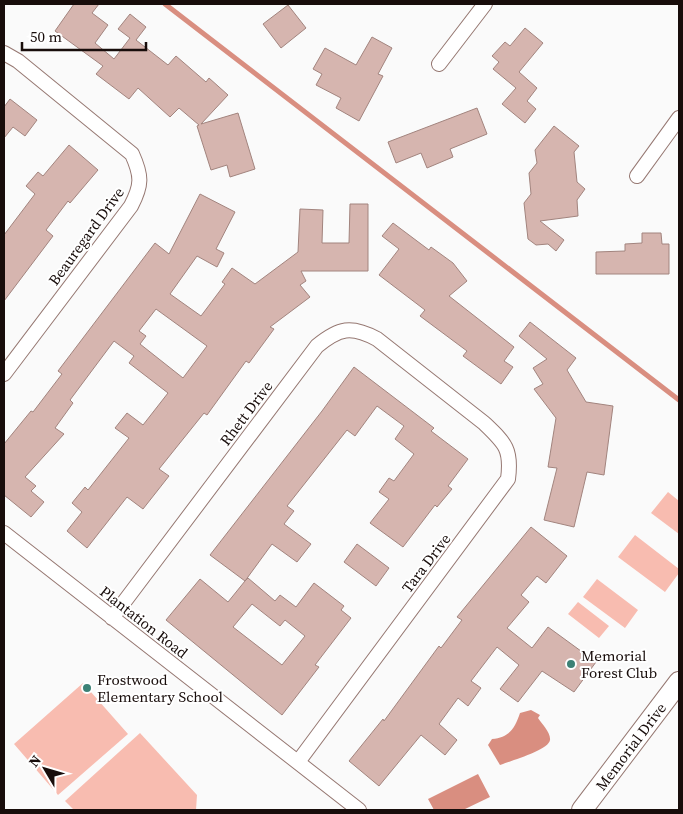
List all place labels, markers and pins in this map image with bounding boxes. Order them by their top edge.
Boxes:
place label: Memorial Forest Club [581,645,657,683]
marker: Memorial Forest Club [565,658,577,670]
place label: Frostwood Elementary School [97,669,224,707]
marker: Frostwood Elementary School [81,682,93,694]

